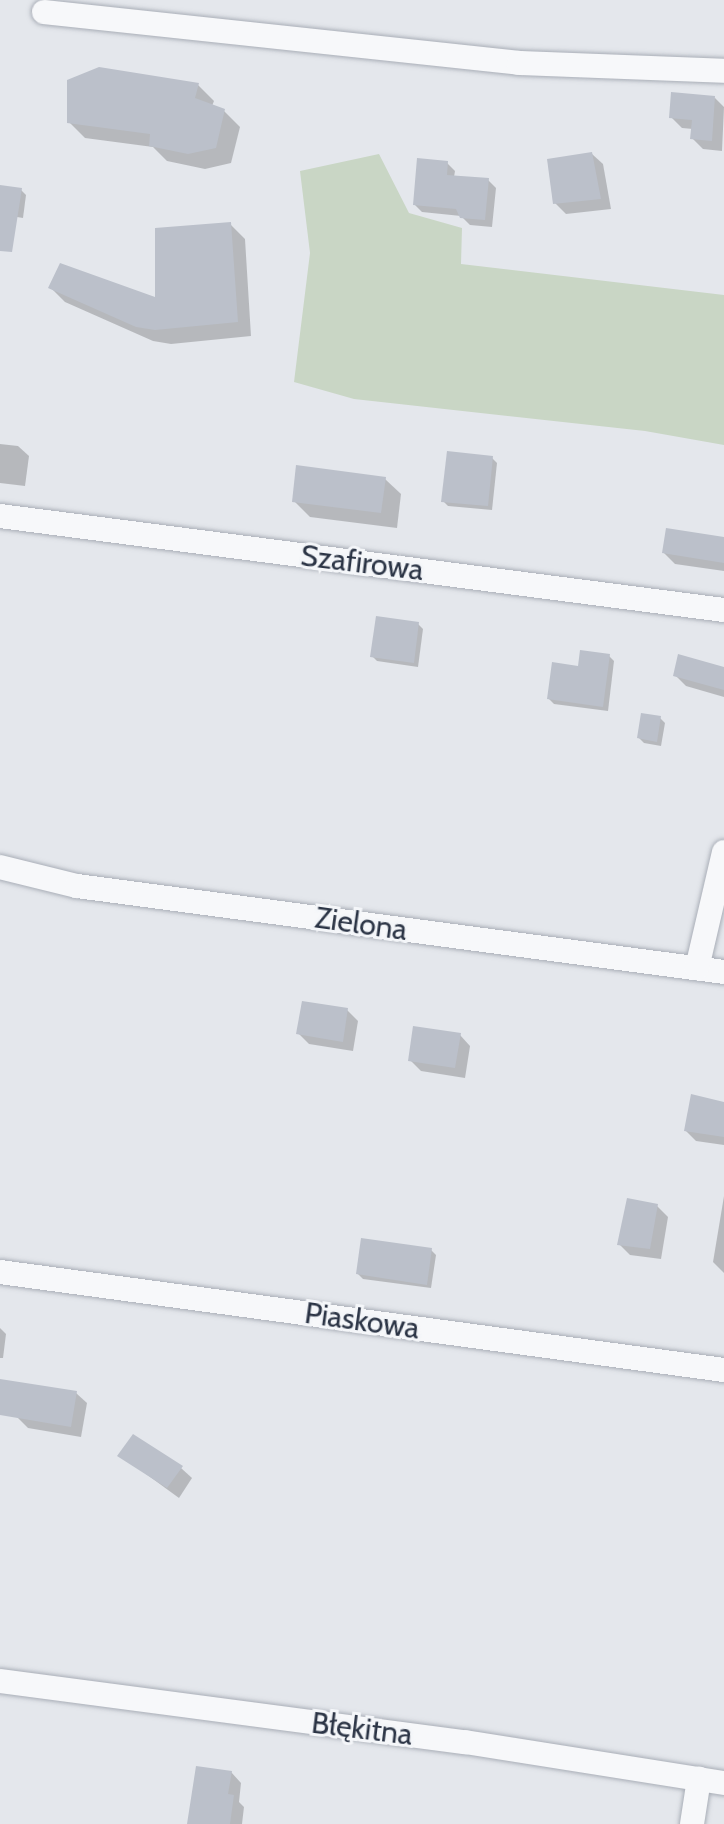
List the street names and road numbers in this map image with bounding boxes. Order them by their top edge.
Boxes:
street label: Szafirowa [299,538,425,588]
street label: Zielona [313,900,409,948]
street label: Piaskowa [302,1295,422,1347]
street label: Błękitna [309,1705,415,1753]

